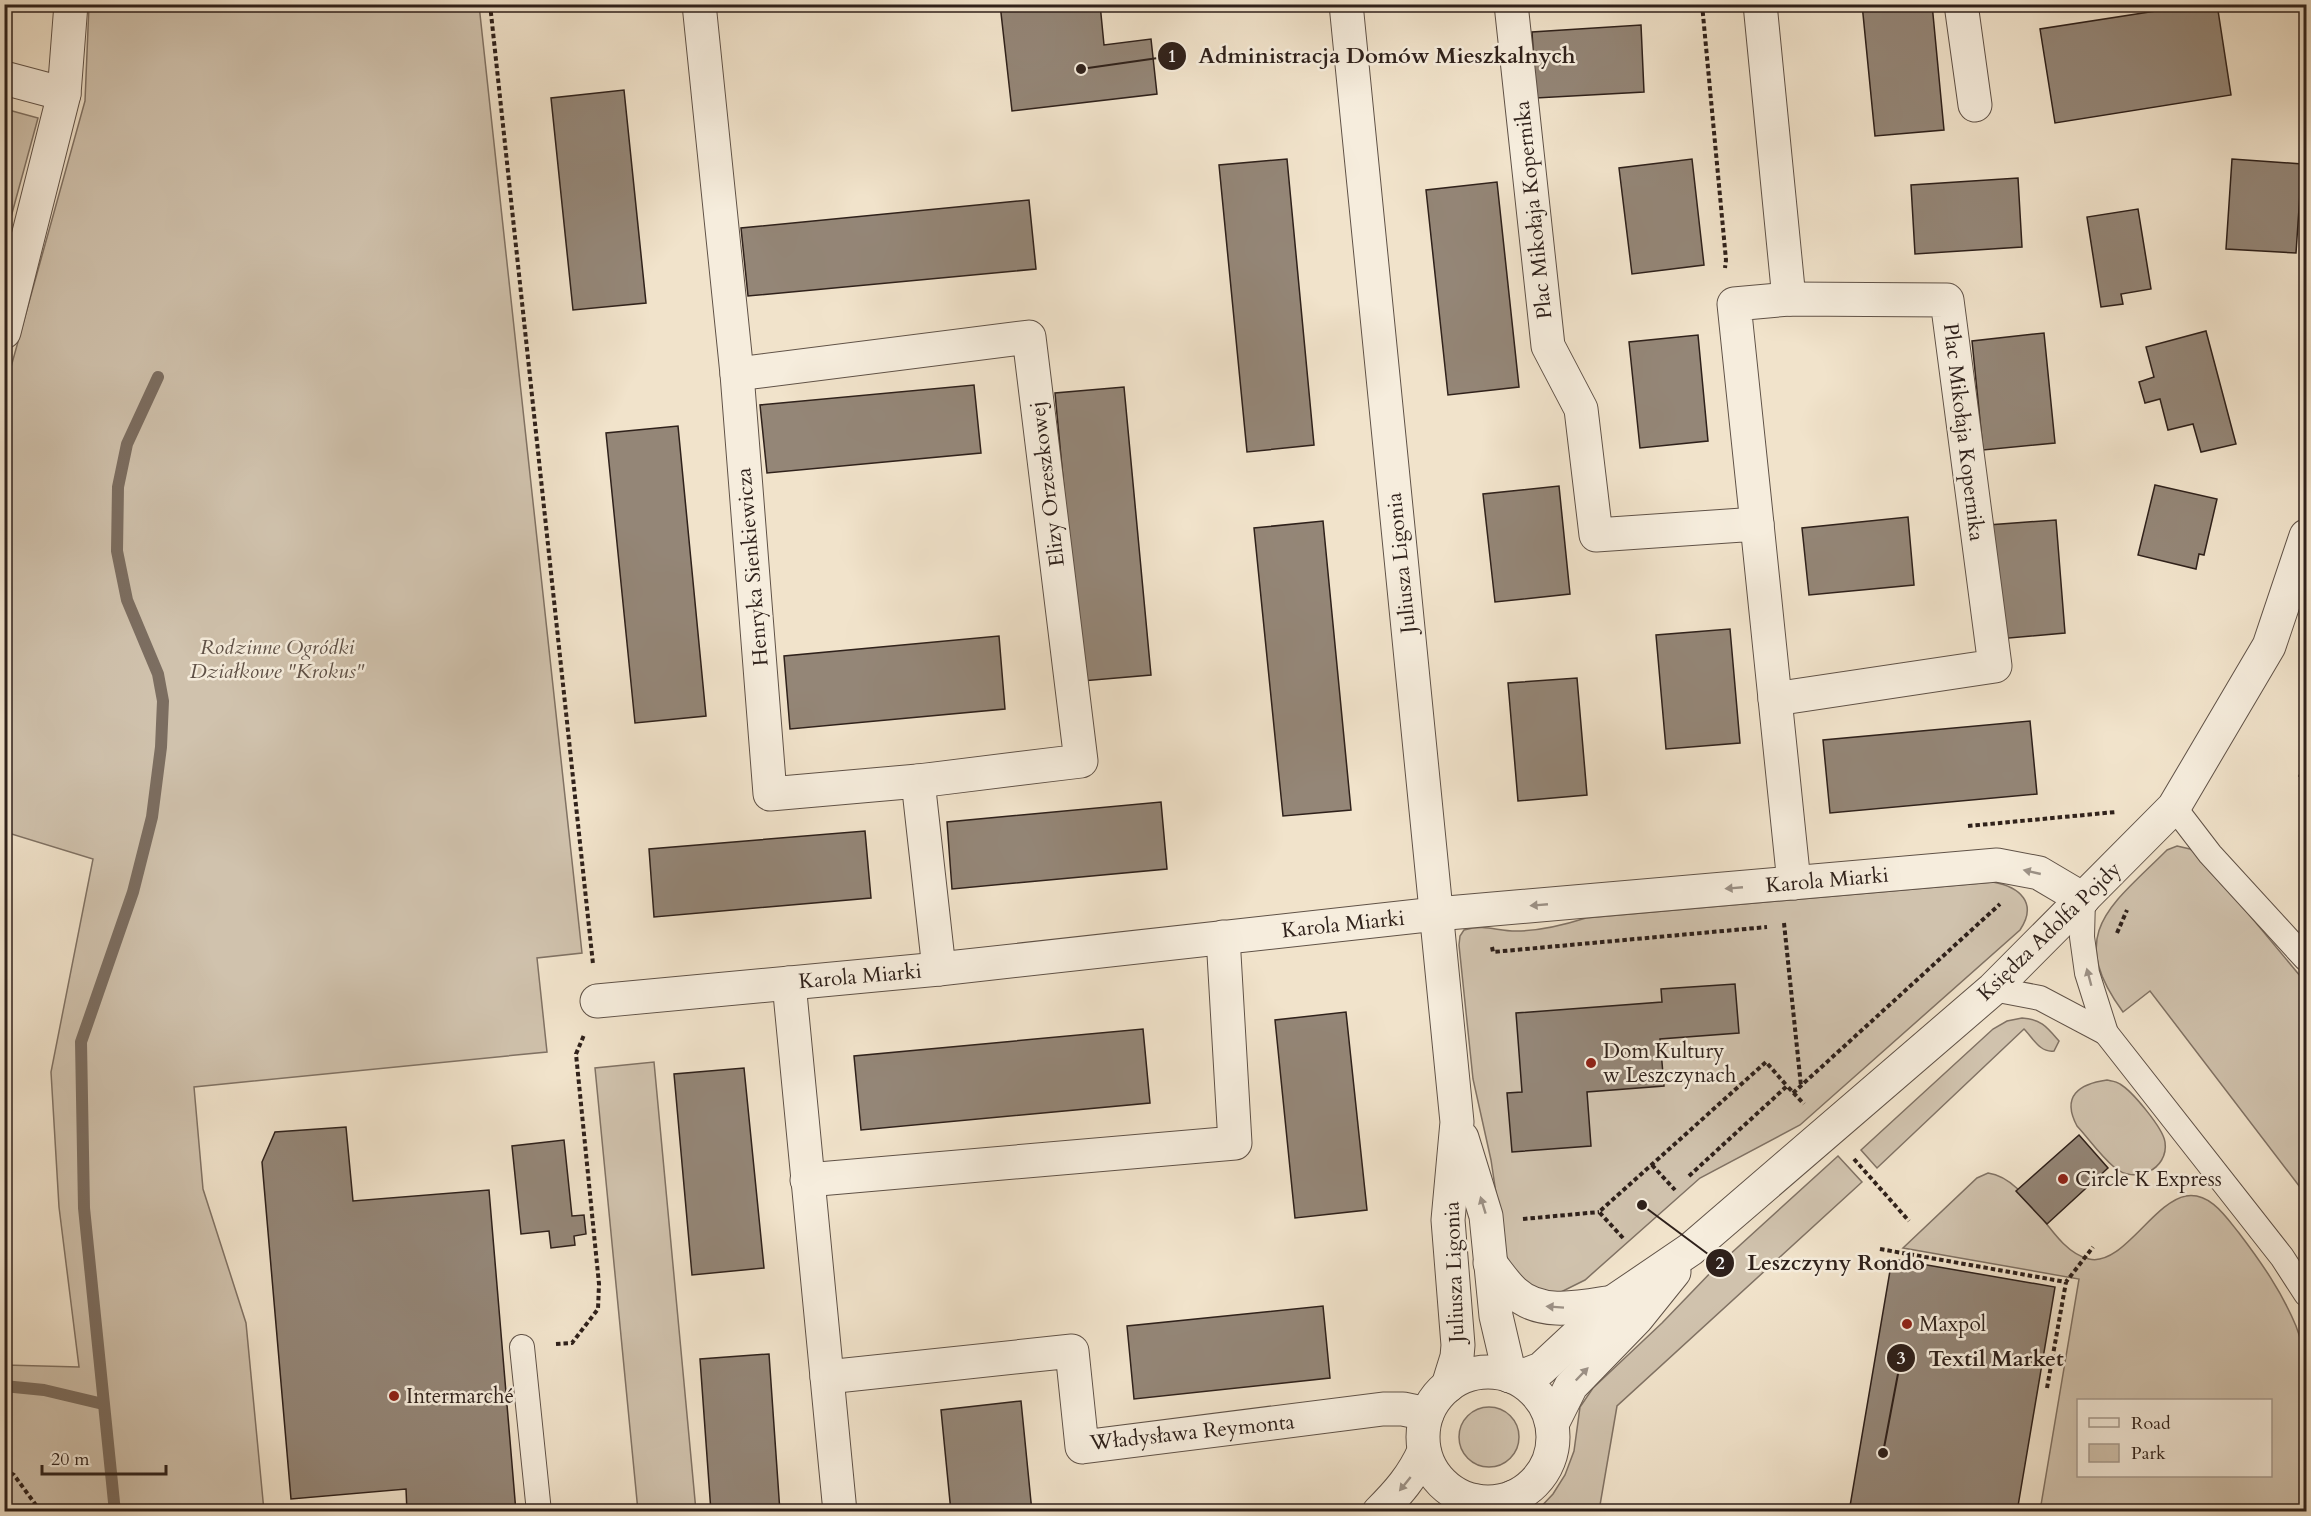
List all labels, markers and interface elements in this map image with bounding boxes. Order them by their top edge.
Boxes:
callout: Administracja Domów Mieszkalnych [1157,36,1588,76]
text: Administracja Domów Mieszkalnych [1199,41,1576,71]
text: 1 [1167,44,1177,69]
street label: Plac Mikołaja Kopernika [1508,99,1559,321]
street label: Plac Mikołaja Kopernika [1936,321,1991,543]
street label: Elizy Orzeszkowej [1023,400,1072,568]
street label: Henryka Sienkiewicza [729,467,776,667]
street label: Juliusza Ligonia [1380,491,1424,638]
park label: Rodzinne Ogródki Działkowe "Krokus" [190,633,365,686]
street label: Księdza Adolfa Pojdy [1971,855,2127,1008]
street label: Karola Miarki [1764,861,1890,900]
one-way arrow [2023,867,2041,877]
one-way arrow [1724,883,1743,893]
one-way arrow [1530,900,1549,909]
street label: Karola Miarki [1280,904,1406,945]
street label: Karola Miarki [797,957,923,996]
one-way arrow [2083,968,2093,986]
place label: Dom Kultury w Leszczynach [1603,1037,1737,1090]
marker: Dom Kultury w Leszczynach [1584,1056,1598,1070]
place label: Circle K Express [2075,1165,2222,1194]
marker: Circle K Express [2056,1172,2070,1186]
one-way arrow [1477,1196,1487,1214]
street label: Juliusza Ligonia [1438,1201,1472,1346]
callout: Leszczyny Rondo [1705,1243,1937,1283]
text: Leszczyny Rondo [1747,1248,1925,1278]
text: 2 [1715,1251,1725,1276]
one-way arrow [1545,1303,1564,1312]
place label: Maxpol [1919,1310,1986,1339]
marker: Maxpol [1900,1317,1914,1331]
callout: Textil Market [1886,1338,2076,1378]
text: Textil Market [1928,1344,2064,1374]
text: 3 [1896,1346,1906,1371]
one-way arrow [1575,1368,1589,1382]
place label: Intermarché [406,1382,514,1411]
marker: Intermarché [387,1389,401,1403]
legend [2077,1399,2272,1477]
street label: Władysława Reymonta [1087,1407,1296,1458]
text: Road [2131,1411,2171,1436]
scale bar [42,1438,166,1476]
text: Park [2131,1441,2166,1466]
text: 20 m [51,1447,90,1472]
one-way arrow [1398,1476,1411,1492]

